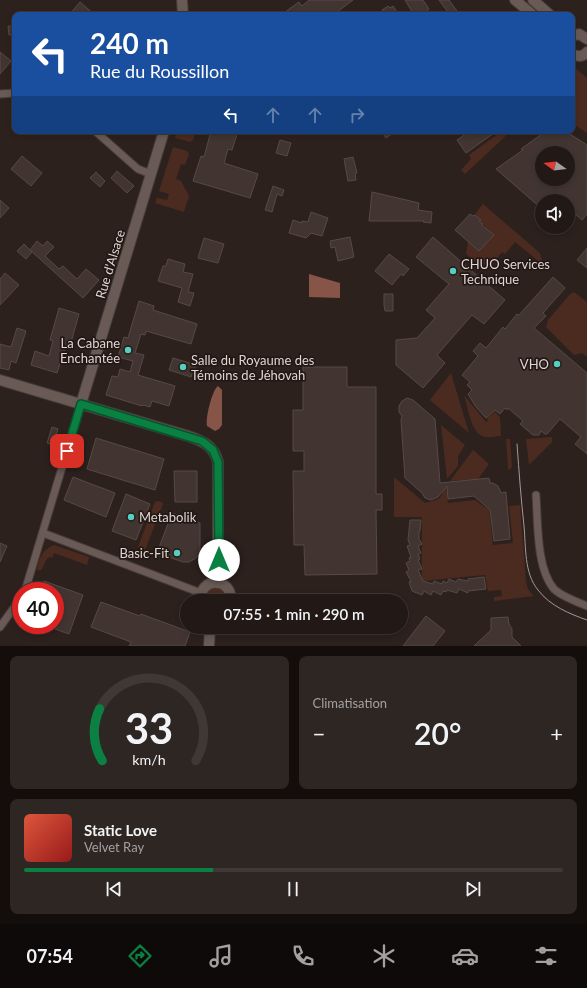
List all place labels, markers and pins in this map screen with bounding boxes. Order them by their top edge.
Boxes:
place label: CHUO Services Technique [461,256,550,287]
marker: CHUO Services Technique [448,266,458,276]
place label: La Cabane Enchantée [60,335,120,366]
marker: La Cabane Enchantée [123,345,133,355]
place label: Salle du Royaume des Témoins de Jéhovah [191,352,315,383]
place label: VHO [520,356,549,372]
marker: VHO [552,359,562,369]
marker: Salle du Royaume des Témoins de Jéhovah [178,362,188,372]
pin [50,434,84,468]
place label: Metabolik [139,509,197,525]
marker: Metabolik [126,512,136,522]
place label: Basic-Fit [119,545,169,561]
marker: Basic-Fit [172,548,182,558]

